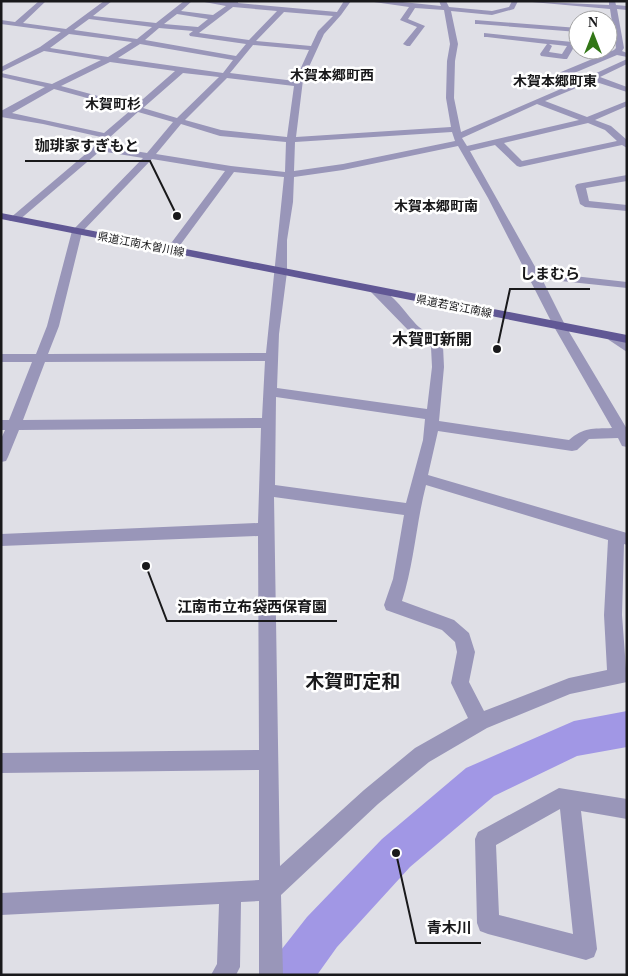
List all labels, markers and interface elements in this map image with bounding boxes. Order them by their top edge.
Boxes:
north arrow [568,10,618,60]
text: N [588,15,598,30]
district label: 木賀本郷町西 [290,68,374,83]
district label: 木賀本郷町東 [513,74,597,89]
district label: 木賀町杉 [85,97,141,112]
callout: 珈琲家すぎもと [25,131,150,161]
text: 珈琲家すぎもと [35,138,139,154]
district label: 木賀本郷町南 [394,199,478,214]
street label: 県道江南木曽川線 [97,230,185,258]
callout: しまむら [510,259,590,289]
text: しまむら [520,266,580,282]
street label: 県道若宮江南線 [415,293,493,319]
district label: 木賀町新開 [392,331,472,348]
callout: 江南市立布袋西保育園 [167,591,337,621]
text: 江南市立布袋西保育園 [177,598,327,615]
district label: 木賀町定和 [305,671,401,692]
callout: 青木川 [416,913,481,943]
text: 青木川 [426,920,472,936]

